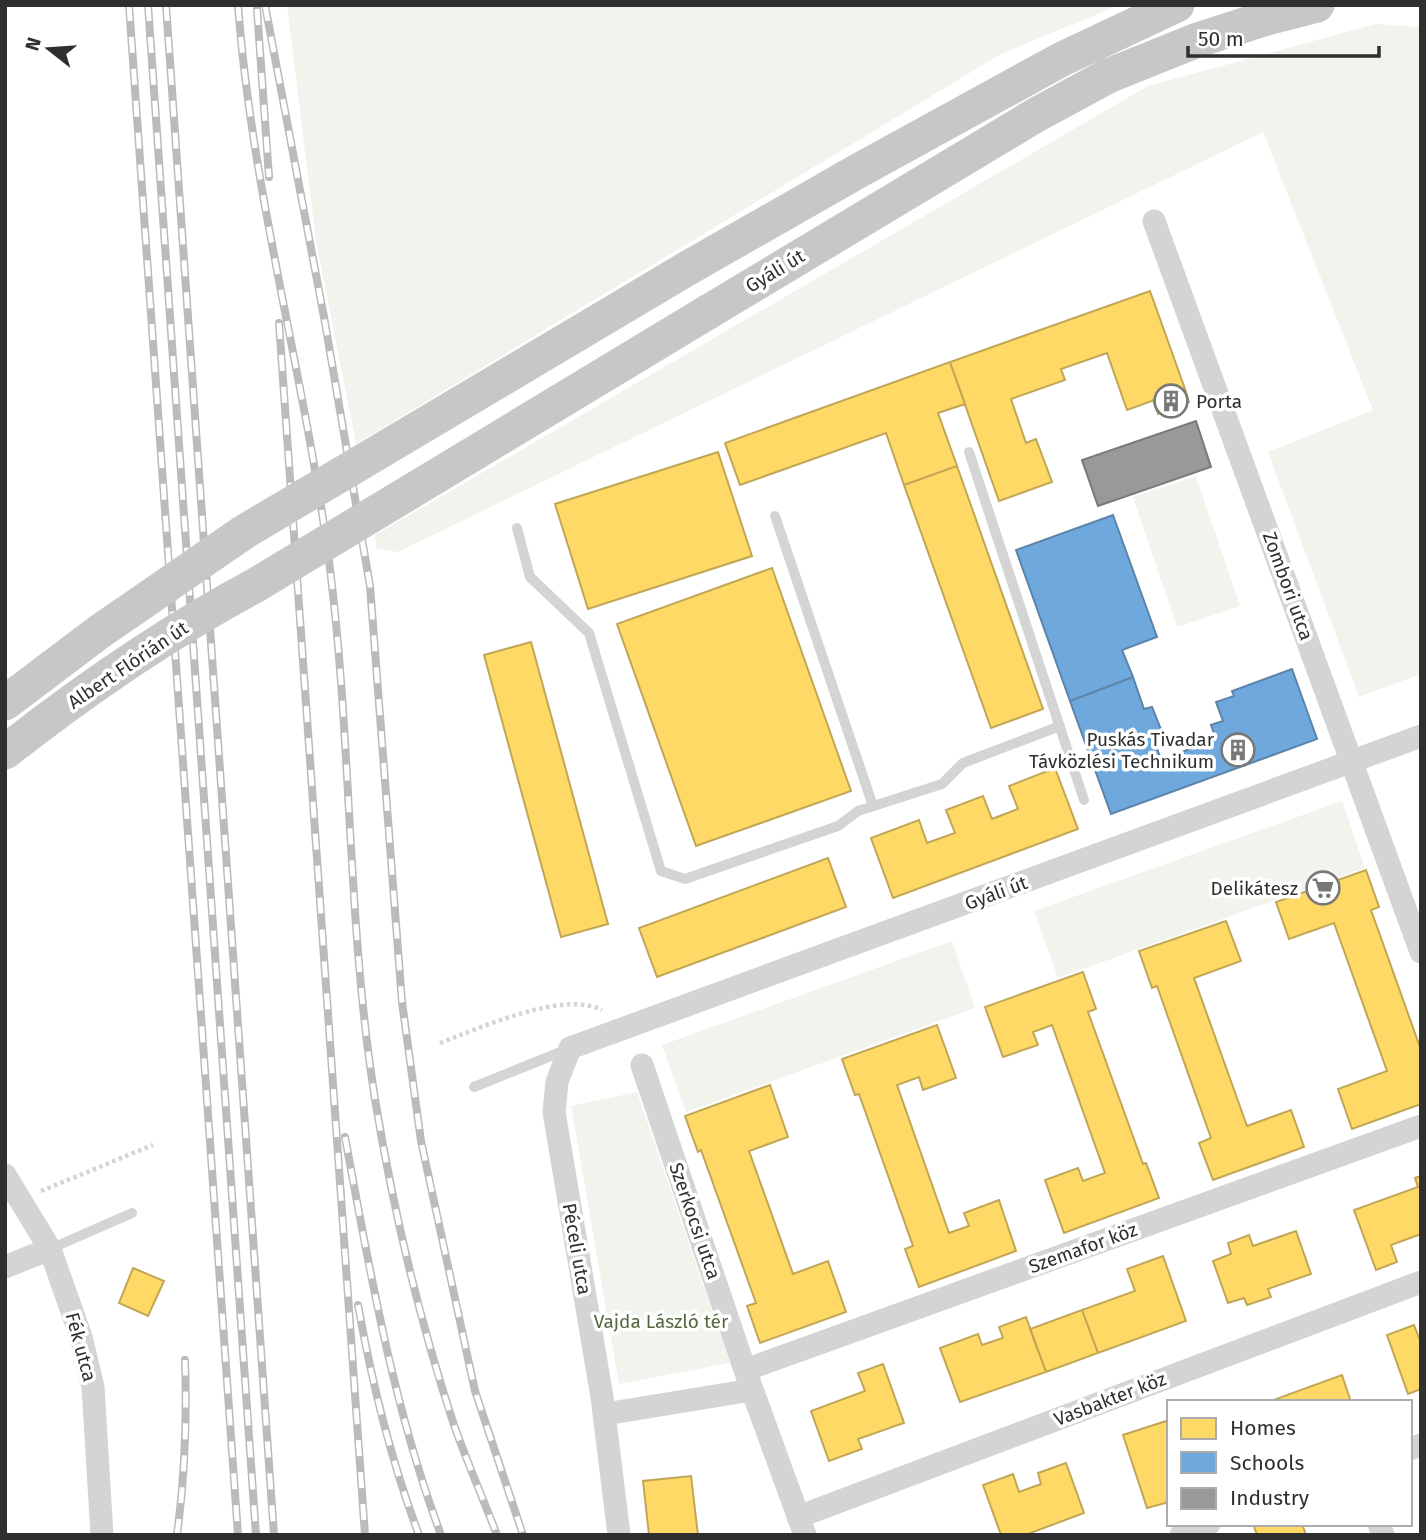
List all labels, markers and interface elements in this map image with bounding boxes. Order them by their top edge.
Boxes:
north arrow [14,14,84,84]
scale bar [1188,14,1379,58]
text: 50 m [1198,26,1244,52]
text: N [20,35,46,54]
street label: Gyáli út [741,244,809,298]
building icon: Porta [1152,382,1190,420]
place label: Porta [1196,390,1242,413]
street label: Zombori utca [1258,529,1318,643]
street label: Albert Flórián út [63,616,193,714]
place label: Puskás Tivadar Távközlési Technikum [1029,728,1215,773]
building icon: Puskás Tivadar Távközlési Technikum [1219,731,1257,769]
supermarket icon: Delikátesz [1304,869,1342,907]
street label: Gyáli út [961,871,1031,915]
place label: Delikátesz [1211,877,1298,900]
street label: Szerkocsi utca [664,1160,726,1282]
street label: Péceli utca [558,1201,596,1297]
street label: Szemafor köz [1026,1218,1140,1278]
street label: Fék utca [61,1310,101,1384]
park label: Vajda László tér [594,1310,729,1333]
street label: Vasbakter köz [1051,1367,1169,1431]
legend [1167,1400,1412,1526]
text: Homes [1230,1415,1296,1441]
text: Schools [1230,1450,1304,1476]
text: Industry [1230,1485,1310,1511]

